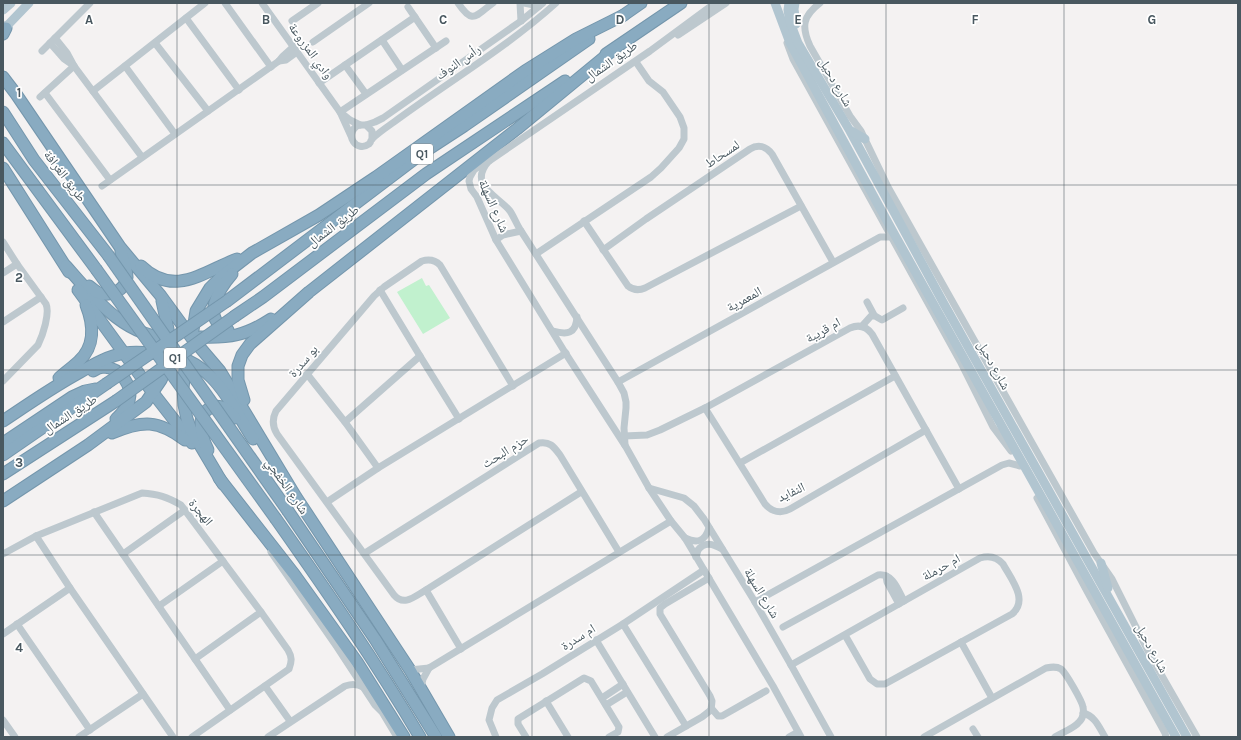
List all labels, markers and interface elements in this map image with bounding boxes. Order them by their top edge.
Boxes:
text: A [85,12,93,27]
text: B [262,12,270,27]
text: C [439,12,447,27]
text: D [616,12,625,27]
text: E [794,12,802,27]
text: F [971,12,979,27]
text: G [1148,12,1156,27]
street label: وادي المزروعة [283,20,336,84]
street label: طريق الشمال [582,37,641,85]
street label: رأس النوف [433,41,484,84]
street label: شارع دحيل [814,55,856,110]
text: 1 [17,85,21,100]
street label: لمسحاط [702,137,742,171]
road number: Q1 [411,144,433,164]
street label: طريق الغرافة [40,147,89,205]
street label: شارع السهلة [474,177,512,236]
street label: طريق الشمال [304,202,362,251]
text: 2 [15,270,23,285]
street label: المعمرية [724,283,765,316]
street label: ام قريبة [803,314,843,346]
street label: شارع دحيل [973,338,1014,393]
street label: بو سدرة [285,342,322,381]
road number: Q1 [164,348,186,368]
street label: طريق الشمال [41,391,100,438]
street label: حزم البحث [479,431,532,472]
text: 3 [15,455,23,470]
street label: شارع الخفجي [260,455,312,519]
street label: النفايد [775,479,807,505]
street label: الهجرة [185,496,216,529]
street label: ام حرملة [919,550,963,584]
street label: شارع السهلة [739,565,783,622]
street label: ام سدرة [558,621,598,654]
street label: شارع دحيل [1131,621,1172,676]
text: 4 [15,640,23,655]

